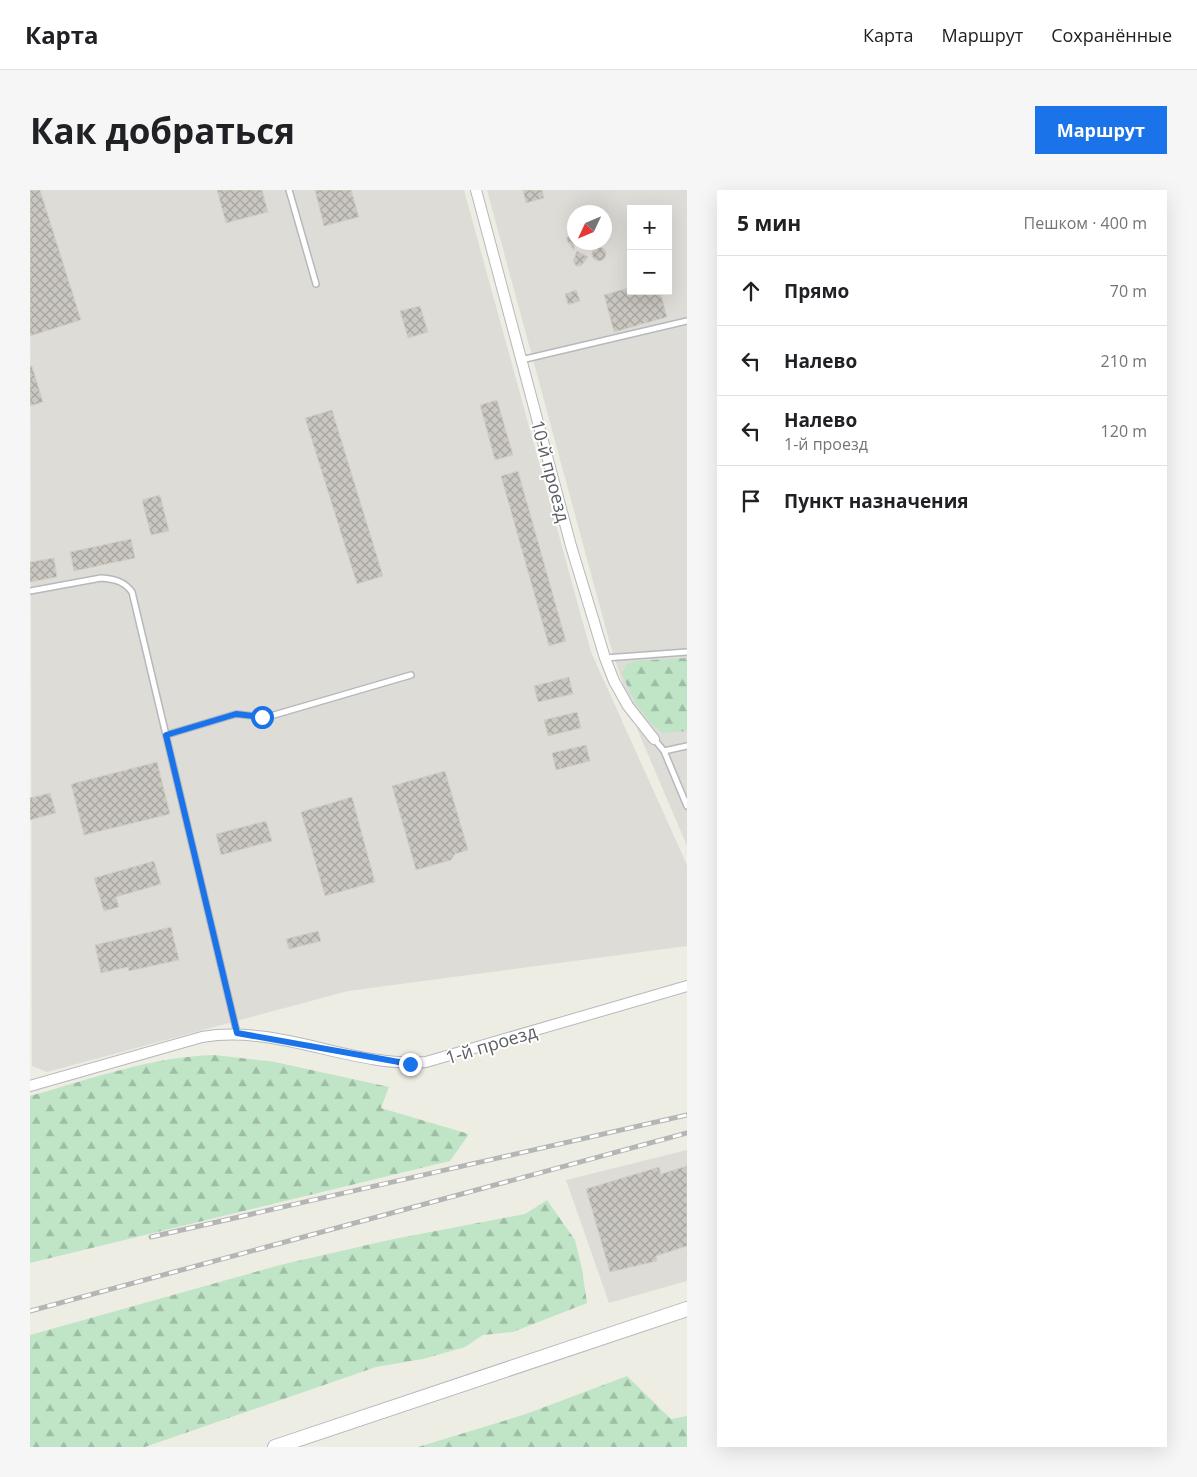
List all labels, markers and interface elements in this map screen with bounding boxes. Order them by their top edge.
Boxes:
text: Карта [25,18,99,51]
text: Карта [863,23,913,47]
text: Маршрут [941,23,1023,47]
text: Сохранённые [1051,23,1172,47]
button: Маршрут [1035,106,1167,154]
text: Как добраться [30,107,295,154]
north arrow [567,205,612,250]
map controls [627,205,672,295]
button: + [627,205,672,250]
text: 5 мин [737,209,801,237]
text: Пешком · 400 m [1024,212,1147,234]
button: − [627,250,672,295]
icon: ahead [737,277,765,305]
text: Прямо [784,278,849,304]
text: 70 m [1110,280,1147,302]
icon: left [737,347,765,375]
text: Налево [784,348,857,374]
text: 210 m [1101,350,1147,372]
text: Налево [784,407,857,433]
street label: 10-й проезд [526,417,576,525]
icon: left [737,417,765,445]
text: 120 m [1101,420,1147,442]
text: 1-й проезд [784,433,868,455]
icon: arrive [737,487,765,515]
text: Пункт назначения [784,488,969,514]
route start [251,706,274,729]
street label: 1-й проезд [442,1019,540,1069]
route end [399,1053,422,1076]

